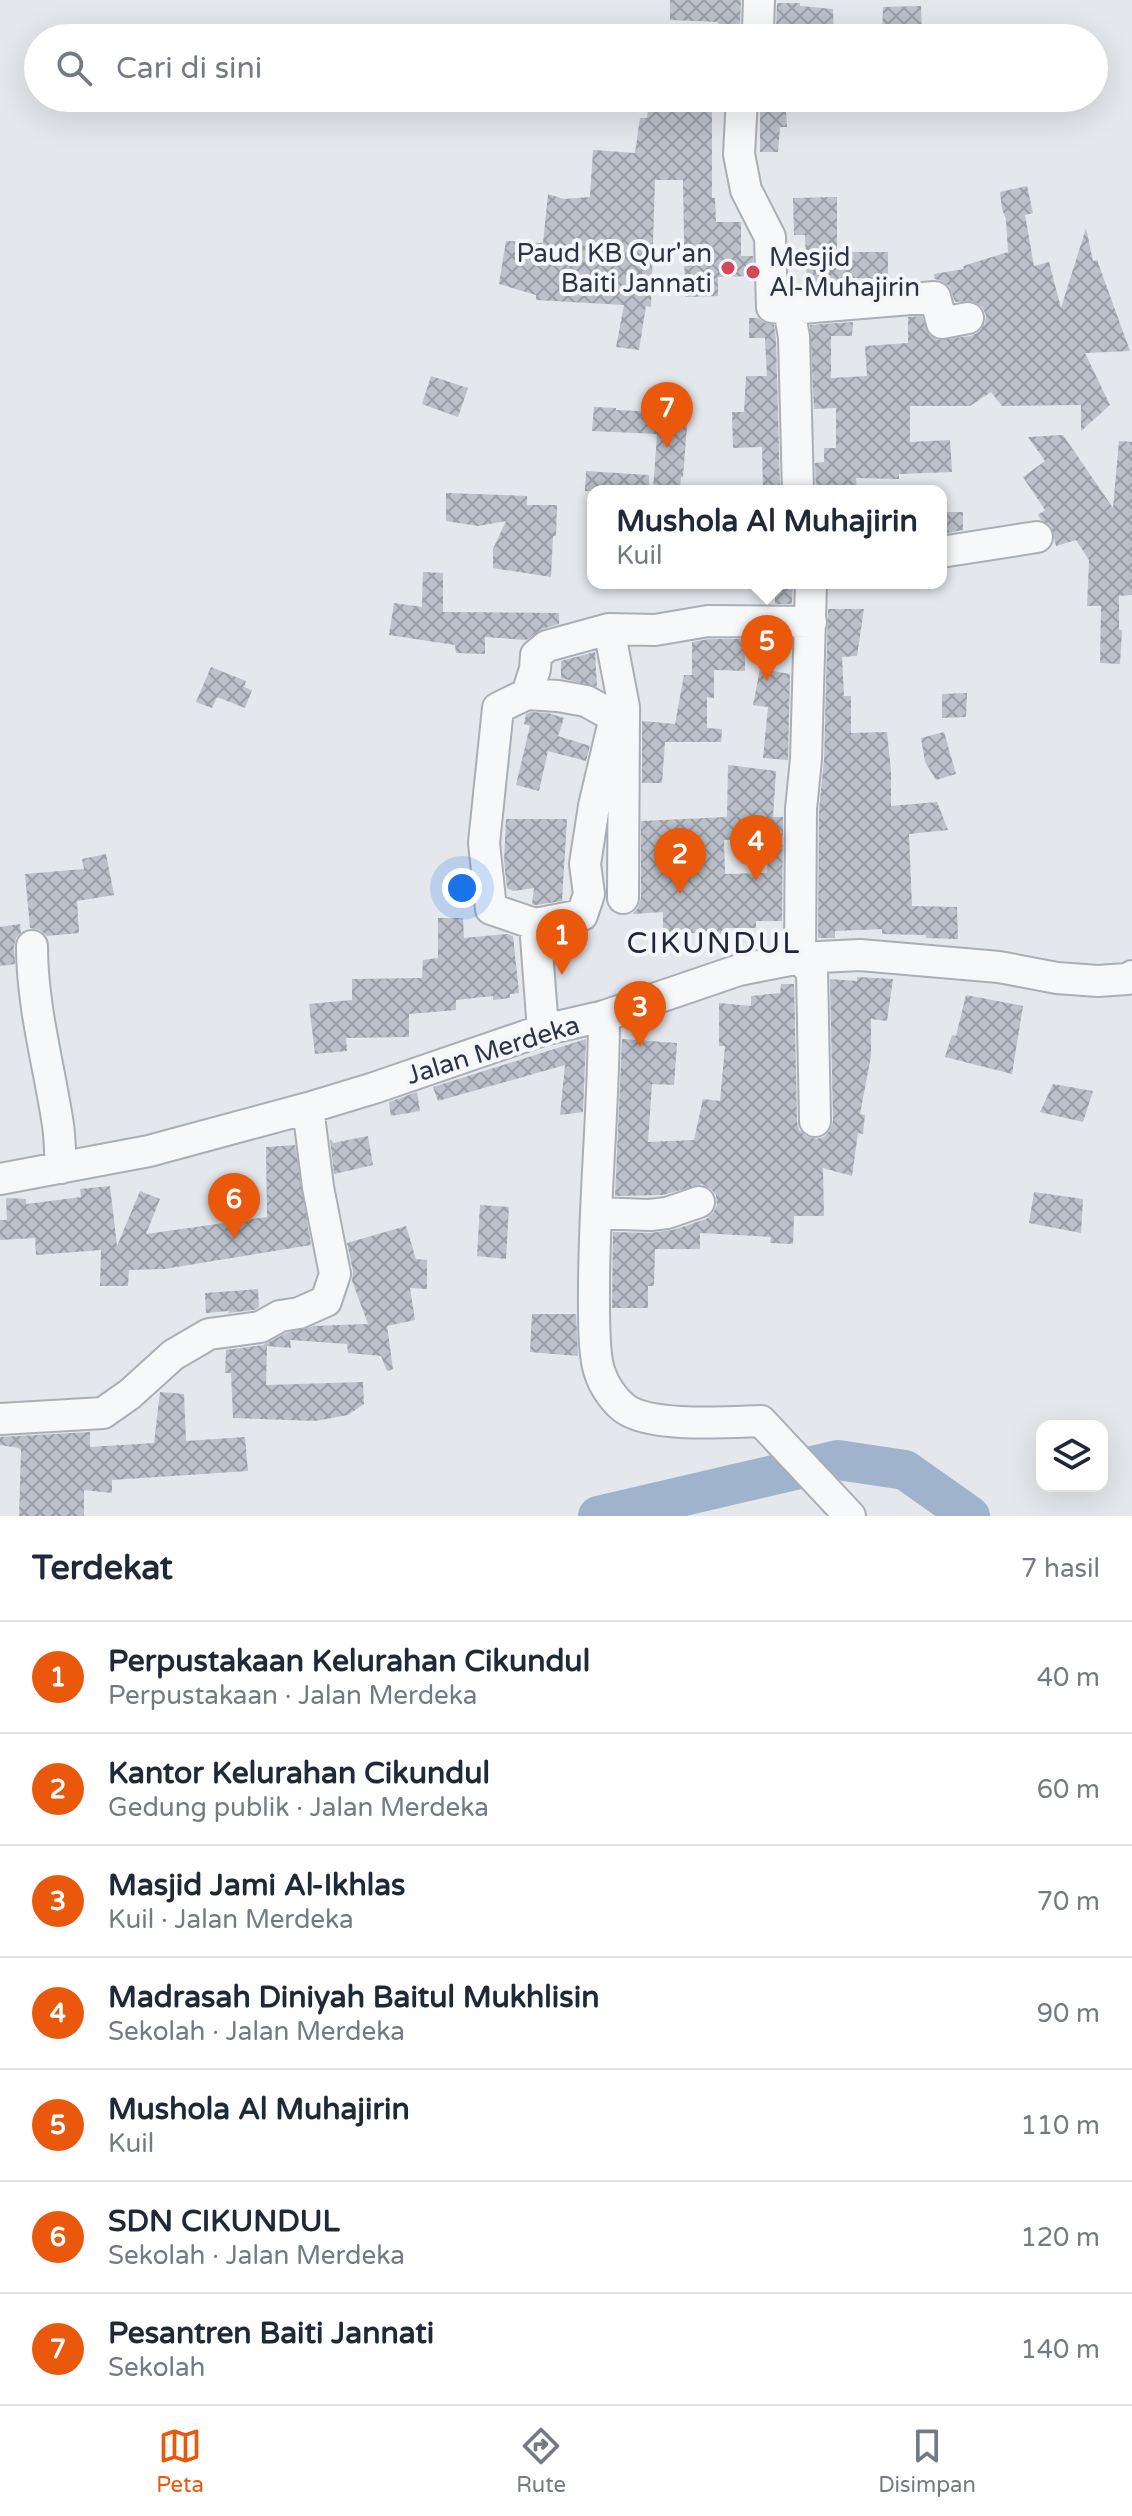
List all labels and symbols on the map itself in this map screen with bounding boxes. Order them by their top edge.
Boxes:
place label: Paud KB Qur'an Baiti Jannati [517,238,712,299]
place label: Mesjid Al-Muhajirin [769,242,920,303]
marker: Paud KB Qur'an Baiti Jannati [719,259,737,277]
marker: Mesjid Al-Muhajirin [744,263,762,281]
pin: 7 [641,382,693,448]
pin: 5 [741,615,793,681]
pin: 4 [730,815,782,881]
pin: 2 [654,828,706,894]
your location [442,868,482,908]
pin: 1 [536,909,588,975]
district label: CIKUNDUL [627,925,801,962]
pin: 3 [614,981,666,1047]
street label: Jalan Merdeka [403,1009,583,1091]
pin: 6 [208,1173,260,1239]

